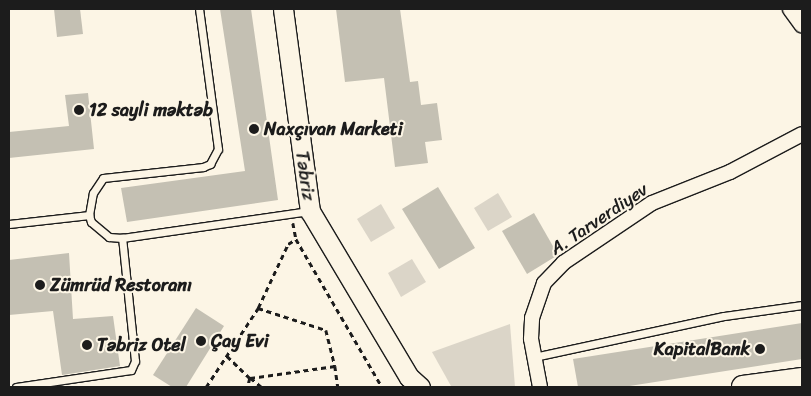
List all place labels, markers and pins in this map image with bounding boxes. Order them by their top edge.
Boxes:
place label: 12 sayli məktəb [89,99,213,121]
marker: 12 sayli məktəb [73,104,85,116]
place label: Naxçıvan Marketi [264,118,403,140]
marker: Naxçıvan Marketi [248,123,260,135]
place label: Zümrüd Restoranı [50,274,192,296]
marker: Zümrüd Restoranı [34,279,46,291]
place label: Çay Evi [211,330,269,352]
place label: Təbriz Otel [97,334,186,356]
marker: Çay Evi [195,335,207,347]
place label: KapitalBank [654,338,750,360]
marker: Təbriz Otel [81,339,93,351]
marker: KapitalBank [754,343,766,355]

